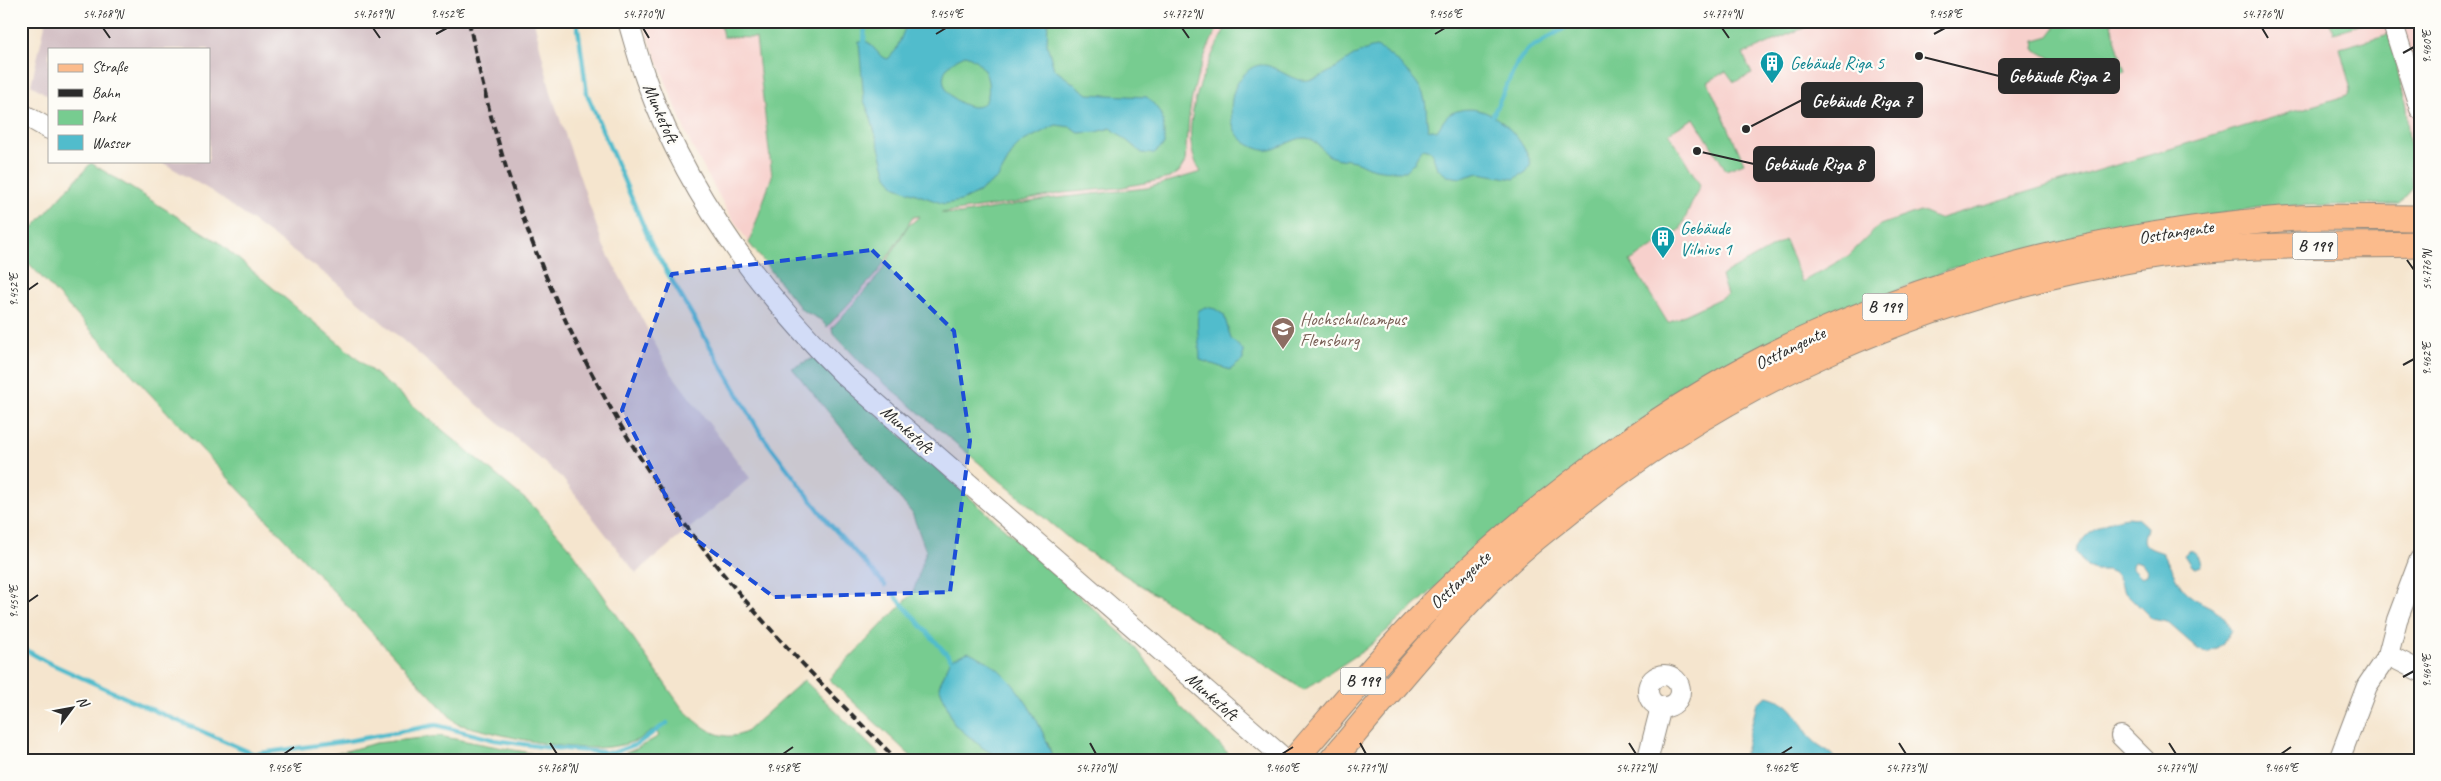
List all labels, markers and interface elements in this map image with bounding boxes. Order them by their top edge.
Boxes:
text: 54.768°N [83,6,125,22]
text: 54.769°N [353,6,395,22]
text: 9.452°E [430,6,466,22]
text: 54.770°N [623,6,665,22]
text: 9.454°E [929,6,965,22]
text: 54.772°N [1162,6,1204,22]
text: 9.456°E [1428,6,1464,22]
text: 54.774°N [1702,6,1744,22]
text: 9.458°E [1928,6,1964,22]
text: 54.776°N [2242,6,2284,22]
text: 9.460°E [2419,28,2435,64]
legend [48,48,210,162]
building icon: Gebäude Riga 5 [1759,50,1785,84]
place label: Gebäude Riga 5 [1790,52,1885,74]
text: Straße [92,58,128,77]
callout: Gebäude Riga 2 [1999,59,2119,93]
text: Gebäude Riga 2 [2009,64,2112,88]
street label: Munketoft [638,80,684,148]
callout: Gebäude Riga 7 [1802,83,1922,117]
text: Bahn [92,84,120,103]
text: Gebäude Riga 7 [1812,89,1915,113]
text: Park [92,108,117,127]
text: Wasser [92,134,131,153]
callout: Gebäude Riga 8 [1754,147,1874,181]
text: Gebäude Riga 8 [1764,152,1867,176]
street label: Osttangente [2137,215,2216,249]
place label: Gebäude Vilnius 1 [1680,217,1733,260]
building icon: Gebäude Vilnius 1 [1650,225,1676,259]
road number: B 199 [2292,232,2338,260]
text: 54.776°N [2419,248,2435,290]
text: 9.452°E [6,271,22,307]
road number: B 199 [1862,294,1908,320]
place label: Hochschulcampus Flensburg [1300,308,1408,351]
school or university icon: Hochschulcampus Flensburg [1270,316,1296,350]
street label: Osttangente [1751,321,1830,374]
text: 9.462°E [2419,340,2435,376]
street label: Munketoft [876,400,939,459]
street label: Osttangente [1425,546,1496,614]
text: 9.454°E [6,583,22,619]
text: 9.464°E [2419,652,2435,688]
street label: Munketoft [1181,667,1244,726]
road number: B 199 [1340,668,1386,694]
north arrow [48,684,98,734]
text: N [73,693,93,712]
text: 9.456°E [267,760,303,776]
text: 54.768°N [537,760,579,776]
text: 9.458°E [766,760,802,776]
text: 54.770°N [1076,760,1118,776]
text: 9.460°E [1265,760,1301,776]
text: 54.771°N [1346,760,1388,776]
text: 54.772°N [1616,760,1658,776]
text: 9.462°E [1764,760,1800,776]
text: 54.773°N [1886,760,1928,776]
text: 54.774°N [2156,760,2198,776]
text: 9.464°E [2264,760,2300,776]

